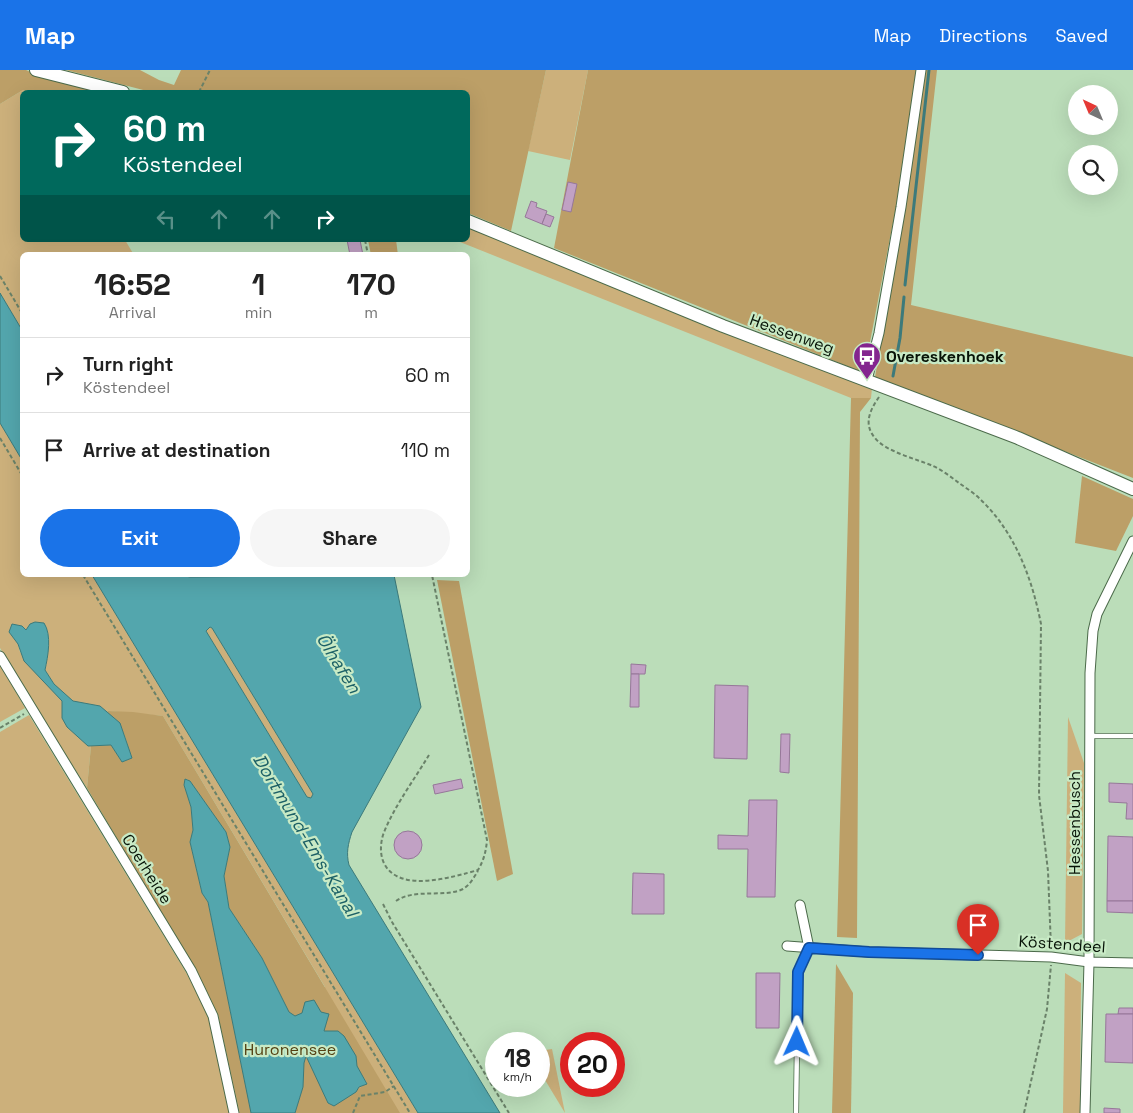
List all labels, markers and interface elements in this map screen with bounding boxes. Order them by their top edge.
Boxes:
text: Map [25,20,75,51]
text: Map [874,24,911,47]
text: Directions [939,24,1028,47]
text: Saved [1056,24,1108,47]
north arrow [1068,85,1118,135]
map controls [1068,85,1118,195]
text: 60 m [123,107,206,151]
icon: right [40,110,105,175]
button: search [1068,145,1118,195]
text: Köstendeel [123,150,243,178]
icon: left [152,205,180,233]
icon: ahead [205,205,233,233]
icon: ahead [258,205,286,233]
icon: right [311,205,339,233]
text: 16:52 [94,265,171,304]
text: 1 [252,265,265,304]
text: 170 [346,265,396,304]
text: Arrival [109,302,156,323]
text: min [245,302,272,323]
text: m [364,302,378,323]
street label: Hessenweg [747,309,837,359]
bus stop icon: Overeskenhoek [852,341,882,380]
place label: Overeskenhoek [886,346,1004,367]
text: Turn right [83,352,173,377]
icon: right [40,361,68,389]
text: 60 m [405,363,450,388]
text: Köstendeel [83,377,170,398]
icon: arrive [40,436,68,464]
text: Arrive at destination [83,438,271,463]
text: 110 m [401,438,450,463]
button: Exit [40,509,240,567]
button: Share [250,509,450,567]
water label: Ölhafen [312,629,367,698]
water label: Dortmund-Ems-Kanal [248,749,365,923]
street label: Hessenbusch [1064,771,1085,875]
street label: Coerheide [117,830,177,908]
pin [957,904,999,955]
icon: arrive [964,911,992,939]
street label: Köstendeel [1018,930,1106,958]
position arrow [770,1015,822,1067]
speed limit sign: 20 [560,1032,625,1097]
park label: Huronensee [244,1039,336,1060]
text: 18 [504,1042,531,1074]
text: km/h [503,1069,532,1085]

